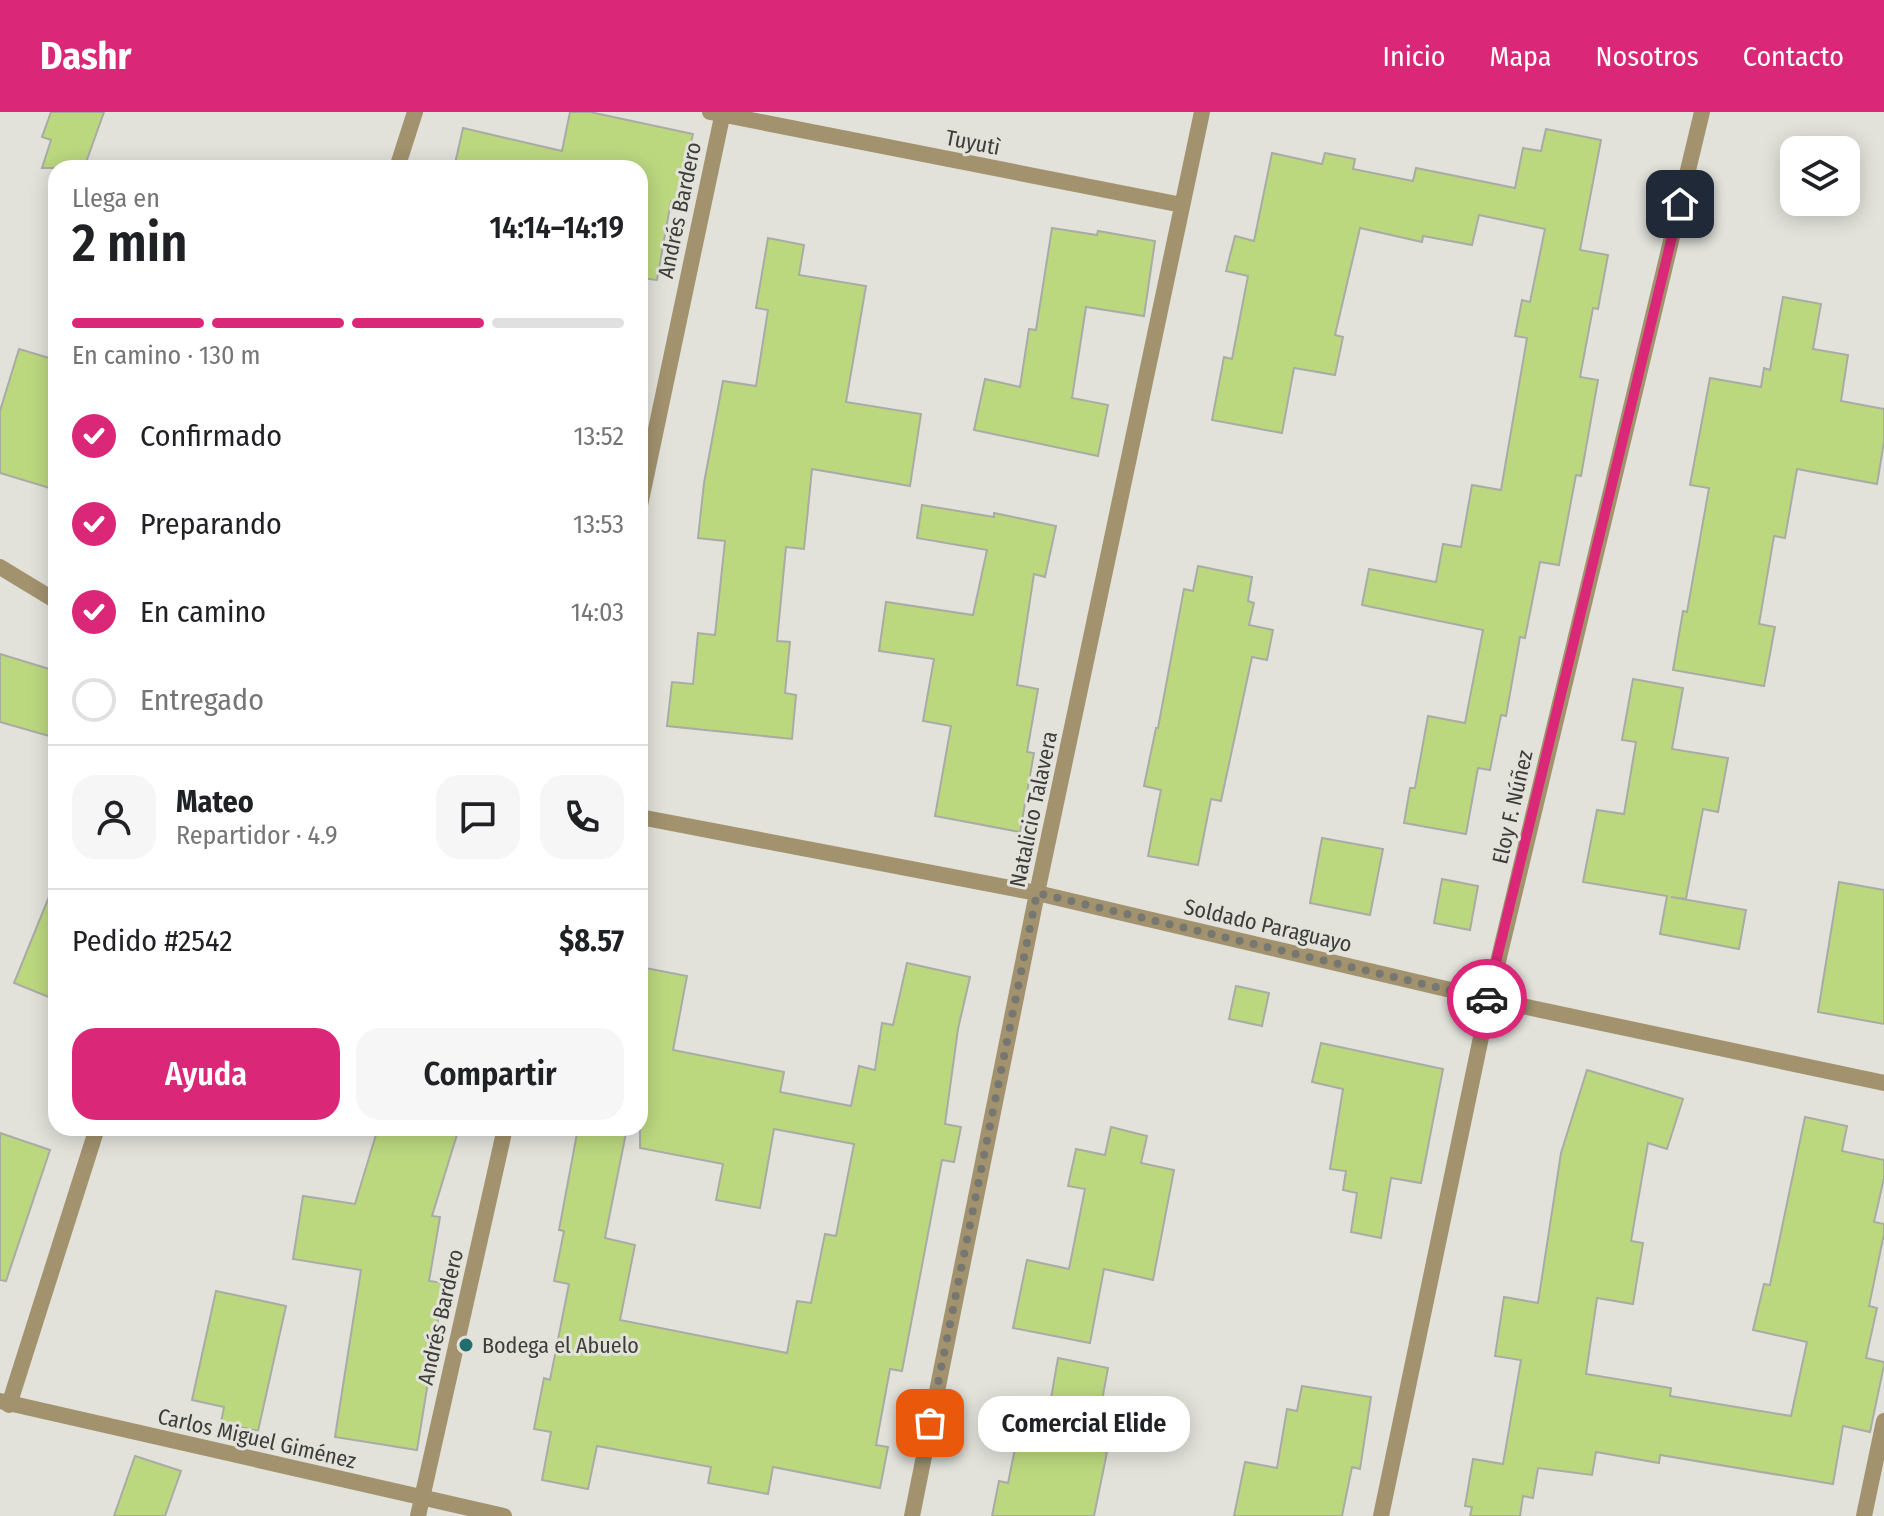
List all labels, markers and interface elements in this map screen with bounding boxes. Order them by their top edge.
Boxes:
text: Dashr [40,33,131,79]
text: Inicio [1383,40,1445,73]
text: Mapa [1489,40,1551,73]
text: Nosotros [1595,40,1699,73]
text: Contacto [1743,40,1844,73]
street label: Tuyutì [943,124,1003,161]
map controls [1780,136,1860,216]
button: layers [1780,136,1860,216]
street label: Andrés Bardero [652,139,707,281]
pin [1646,170,1714,238]
icon: home [1658,182,1702,226]
text: Llega en [72,183,160,214]
text: 14:14–14:19 [490,210,624,246]
text: 2 min [72,212,188,275]
text: En camino · 130 m [72,340,261,371]
icon: check [72,414,116,458]
text: Confirmado [140,418,282,454]
text: 13:52 [573,421,624,452]
icon: check [72,502,116,546]
text: Preparando [140,506,282,542]
text: 13:53 [573,509,624,540]
icon: check [72,590,116,634]
text: En camino [140,594,266,630]
text: 14:03 [571,597,624,628]
text: Entregado [140,682,264,718]
street label: Natalicio Talavera [1004,729,1063,890]
street label: Eloy F. Núñez [1486,747,1539,867]
button: person [72,775,156,859]
button: chat [436,775,520,859]
button: phone [540,775,624,859]
text: Mateo [176,784,254,820]
text: Repartidor · 4.9 [176,820,338,851]
street label: Soldado Paraguayo [1181,893,1354,958]
text: Pedido #2542 [72,923,232,959]
text: $8.57 [559,923,624,959]
courier [1447,959,1527,1039]
icon: car [1465,977,1509,1021]
button: Ayuda [72,1028,340,1120]
button: Compartir [356,1028,624,1120]
street label: Andrés Bardero [412,1247,469,1388]
place label: Bodega el Abuelo [482,1332,639,1359]
marker: Bodega el Abuelo [457,1336,475,1354]
pin [896,1389,964,1457]
callout: Comercial Elide [978,1395,1190,1451]
icon: bag [908,1401,952,1445]
street label: Carlos Miguel Giménez [155,1403,359,1475]
text: Comercial Elide [1002,1408,1166,1439]

